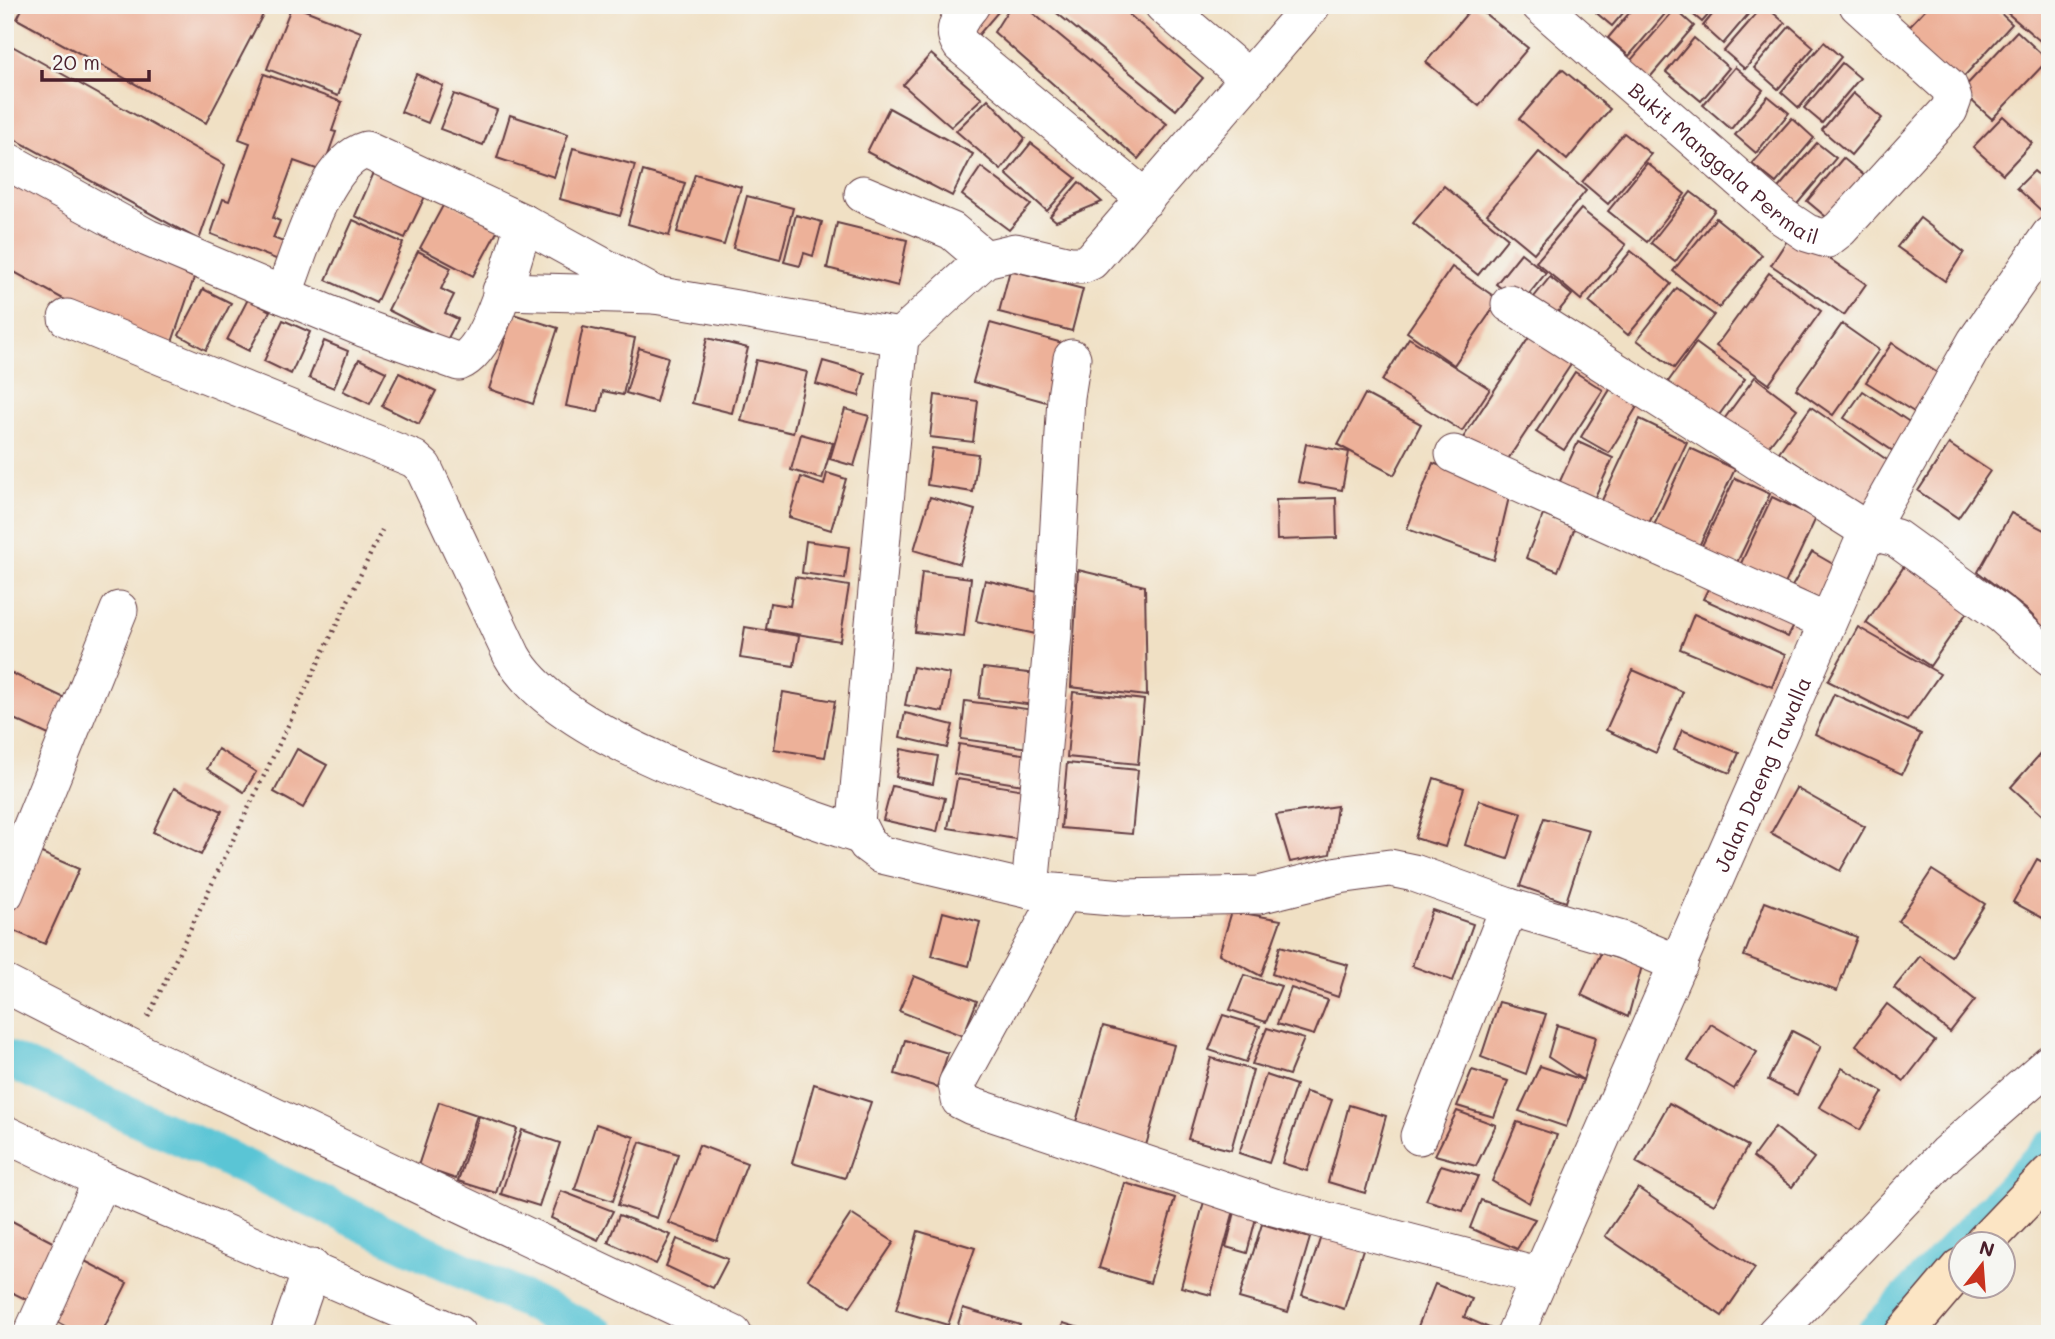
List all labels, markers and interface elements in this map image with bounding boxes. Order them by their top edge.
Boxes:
scale bar [42,38,149,82]
text: 20 m [52,48,100,75]
street label: Bukit Manggala Permail [1624,76,1822,249]
street label: Jalan Daeng Tawalla [1707,672,1816,875]
north arrow [1946,1230,2016,1300]
text: N [1977,1234,1998,1262]

